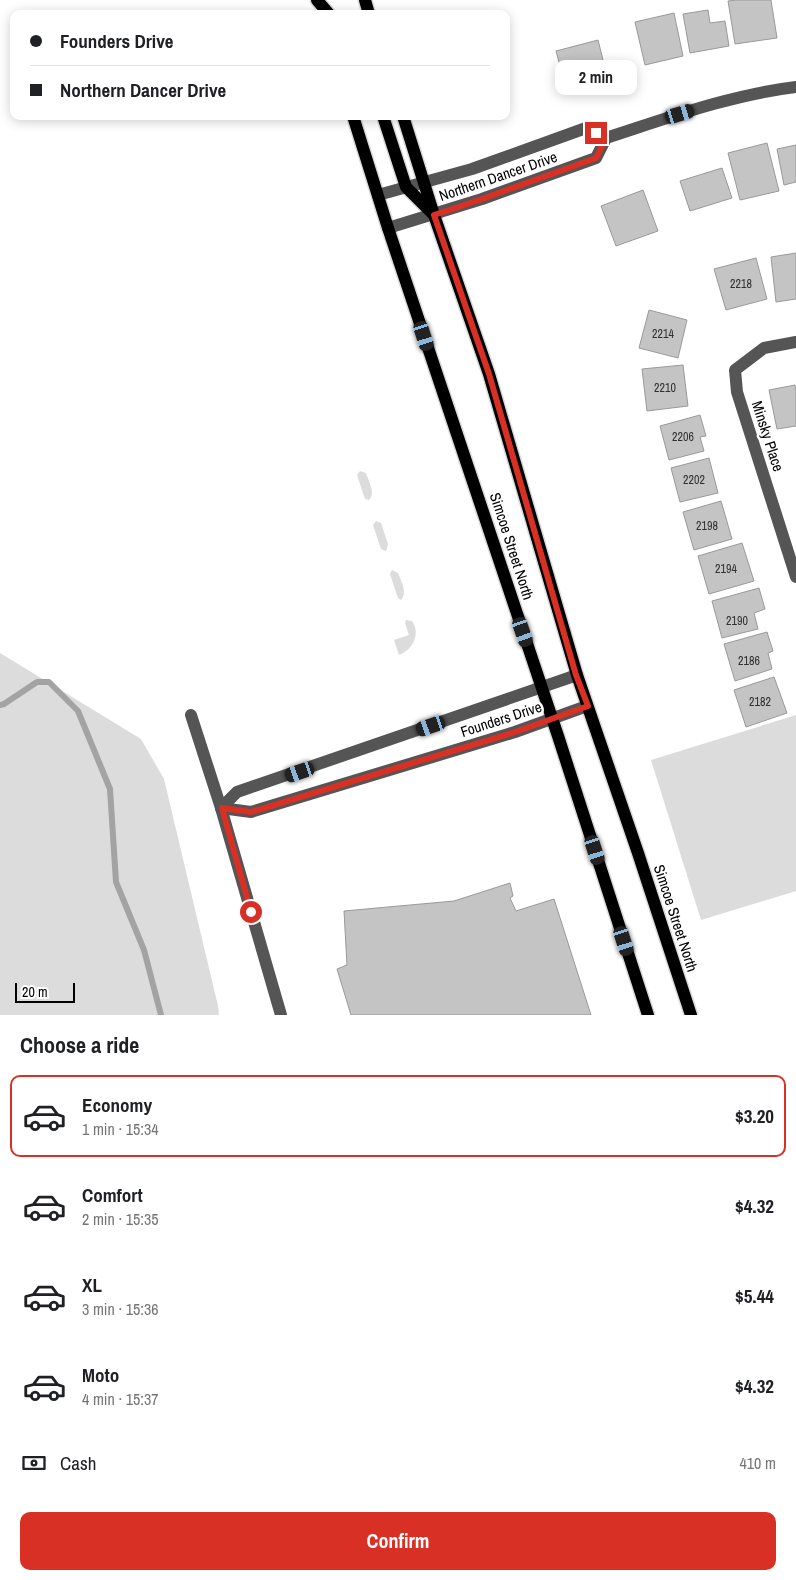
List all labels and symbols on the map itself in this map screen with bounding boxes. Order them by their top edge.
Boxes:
callout: 2 min [555,61,637,96]
car [663,102,696,126]
route end [585,122,607,144]
street label: Northern Dancer Drive [436,146,560,206]
house number: 2218 [730,276,752,292]
car [412,319,435,353]
house number: 2214 [652,326,674,342]
house number: 2210 [654,380,676,396]
street label: Minsky Place [747,398,789,474]
house number: 2206 [672,429,694,445]
house number: 2202 [683,472,705,488]
street label: Simcoe Street North [485,490,539,602]
house number: 2198 [696,518,718,534]
house number: 2194 [715,561,737,577]
house number: 2190 [726,613,748,629]
car [511,615,534,649]
house number: 2186 [738,653,760,669]
house number: 2182 [749,694,771,710]
street label: Founders Drive [458,696,544,742]
car [414,714,447,738]
car [283,760,316,784]
car [583,833,606,867]
street label: Simcoe Street North [649,862,703,974]
route start [240,901,262,923]
car [612,924,635,958]
scale bar [15,980,75,1003]

